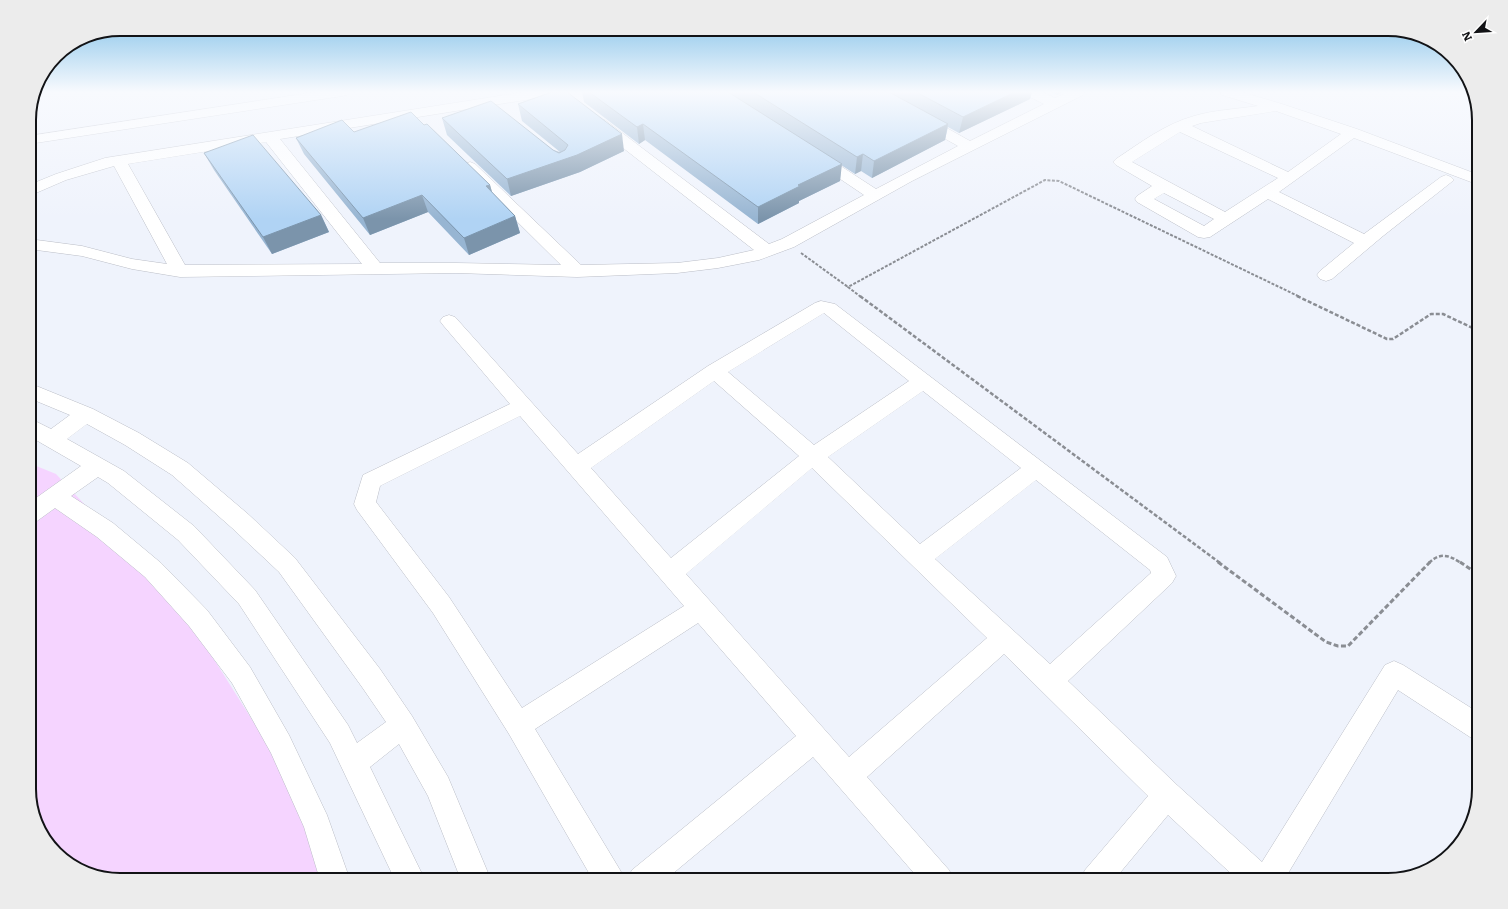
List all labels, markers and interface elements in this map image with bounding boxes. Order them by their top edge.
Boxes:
north arrow [1456,12,1496,52]
text: N [1457,29,1475,44]

